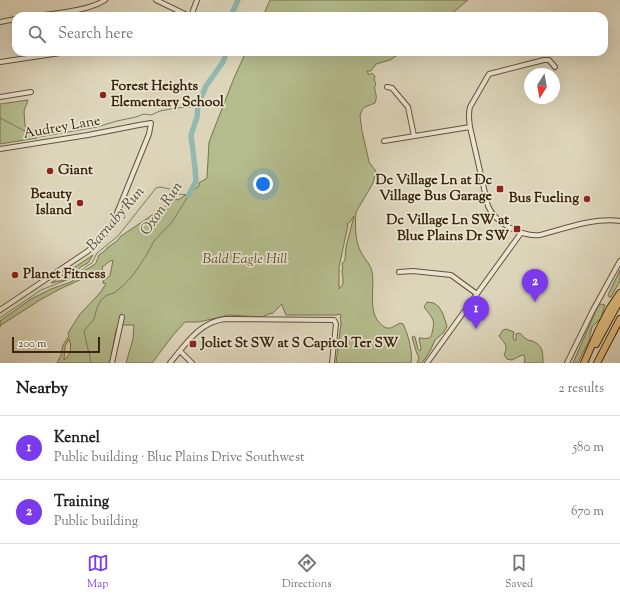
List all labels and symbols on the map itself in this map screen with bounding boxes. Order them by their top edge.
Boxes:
north arrow [524,68,560,104]
place label: Forest Heights Elementary School [111,77,224,113]
marker: Forest Heights Elementary School [98,90,108,100]
street label: Audrey Lane [22,111,102,145]
place label: Giant [58,161,93,181]
marker: Giant [45,166,55,176]
place label: Dc Village Ln at Dc Village Bus Garage [376,171,493,207]
your location [253,174,273,194]
water label: Oxon Run [136,178,188,240]
water label: Barnaby Run [82,182,150,256]
marker: Dc Village Ln at Dc Village Bus Garage [495,184,505,194]
place label: Beauty Island [31,185,72,221]
place label: Bus Fueling [509,189,579,209]
marker: Bus Fueling [582,194,592,204]
marker: Beauty Island [75,198,85,208]
place label: Dc Village Ln SW at Blue Plains Dr SW [386,211,509,247]
marker: Dc Village Ln SW at Blue Plains Dr SW [512,224,522,234]
park label: Bald Eagle Hill [203,250,288,270]
place label: Planet Fitness [23,265,106,285]
pin: 2 [522,269,548,302]
marker: Planet Fitness [10,270,20,280]
pin: 1 [463,296,489,329]
place label: Joliet St SW at S Capitol Ter SW [200,334,399,354]
scale bar [12,335,100,354]
marker: Joliet St SW at S Capitol Ter SW [188,339,198,349]

